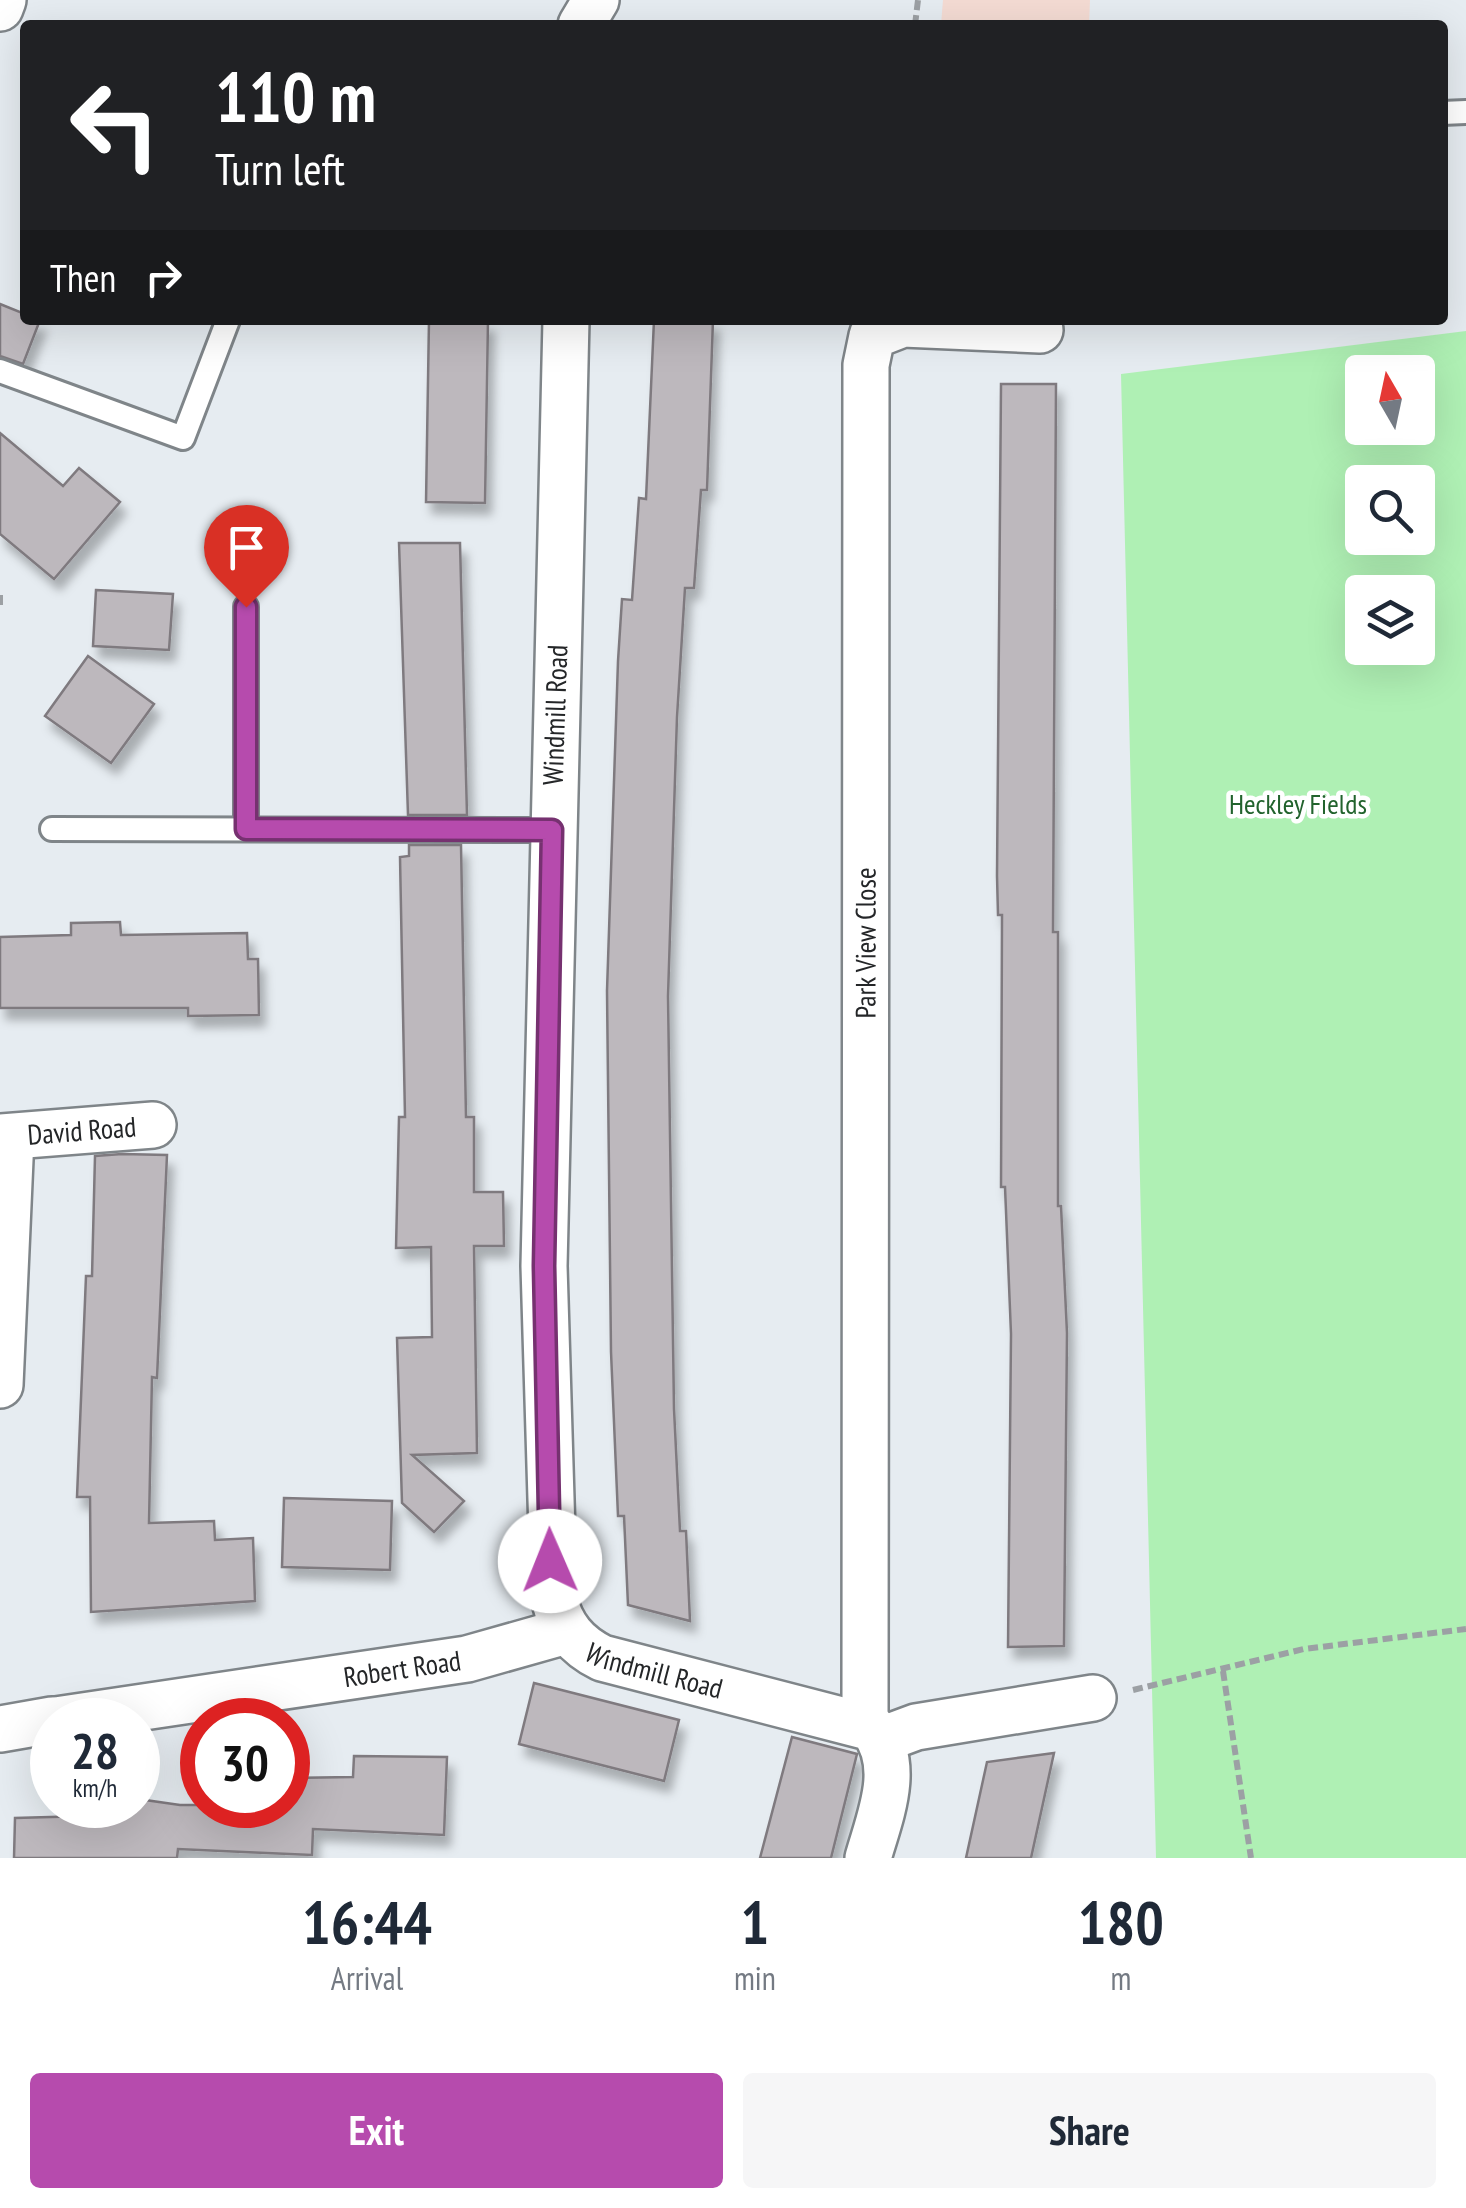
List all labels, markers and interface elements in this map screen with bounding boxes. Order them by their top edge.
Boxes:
text: 110 m [215,51,376,141]
icon: left [50,60,180,190]
text: Turn left [215,139,345,197]
icon: right [136,250,191,305]
text: Then [50,253,116,302]
north arrow [1345,355,1435,445]
map controls [1345,355,1435,665]
button: search [1345,465,1435,555]
pin [204,505,289,608]
icon: arrive [219,520,274,575]
button: layers [1345,575,1435,665]
street label: Windmill Road [534,644,575,786]
park label: Heckley Fields [1229,785,1367,822]
street label: Park View Close [847,867,884,1019]
street label: David Road [26,1107,137,1153]
position arrow [498,1509,602,1613]
street label: Windmill Road [579,1634,727,1707]
street label: Robert Road [341,1641,463,1695]
speed limit sign: 30 [180,1698,310,1828]
text: 28 [71,1718,119,1783]
text: km/h [73,1772,117,1804]
text: 16:44 [302,1883,432,1961]
text: 1 [741,1883,769,1961]
text: 180 [1078,1883,1164,1961]
text: Arrival [331,1957,403,1999]
text: min [734,1957,776,1999]
text: m [1110,1957,1131,1999]
button: Exit [30,2073,723,2188]
button: Share [743,2073,1436,2188]

